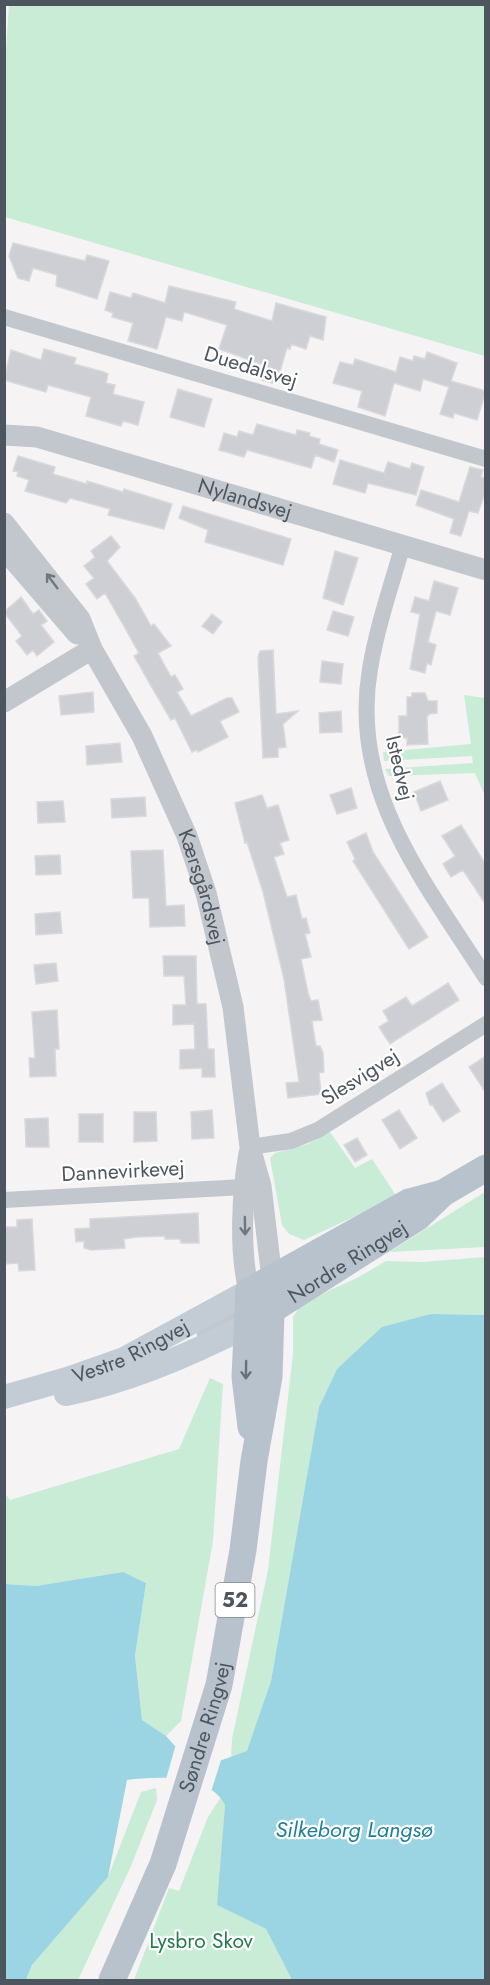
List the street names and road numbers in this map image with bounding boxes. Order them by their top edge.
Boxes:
street label: Duedalsvej [201,339,301,395]
street label: Nylandsvej [194,470,296,527]
street label: Istedvej [378,732,422,804]
street label: Kærsgårdsvej [171,824,233,948]
street label: Slesvigvej [315,1041,405,1113]
street label: Dannevirkevej [61,1153,185,1189]
street label: Nordre Ringvej [282,1213,413,1311]
street label: Vestre Ringvej [68,1311,194,1391]
road number: 52 [216,1583,254,1617]
street label: Søndre Ringvej [171,1659,238,1796]

